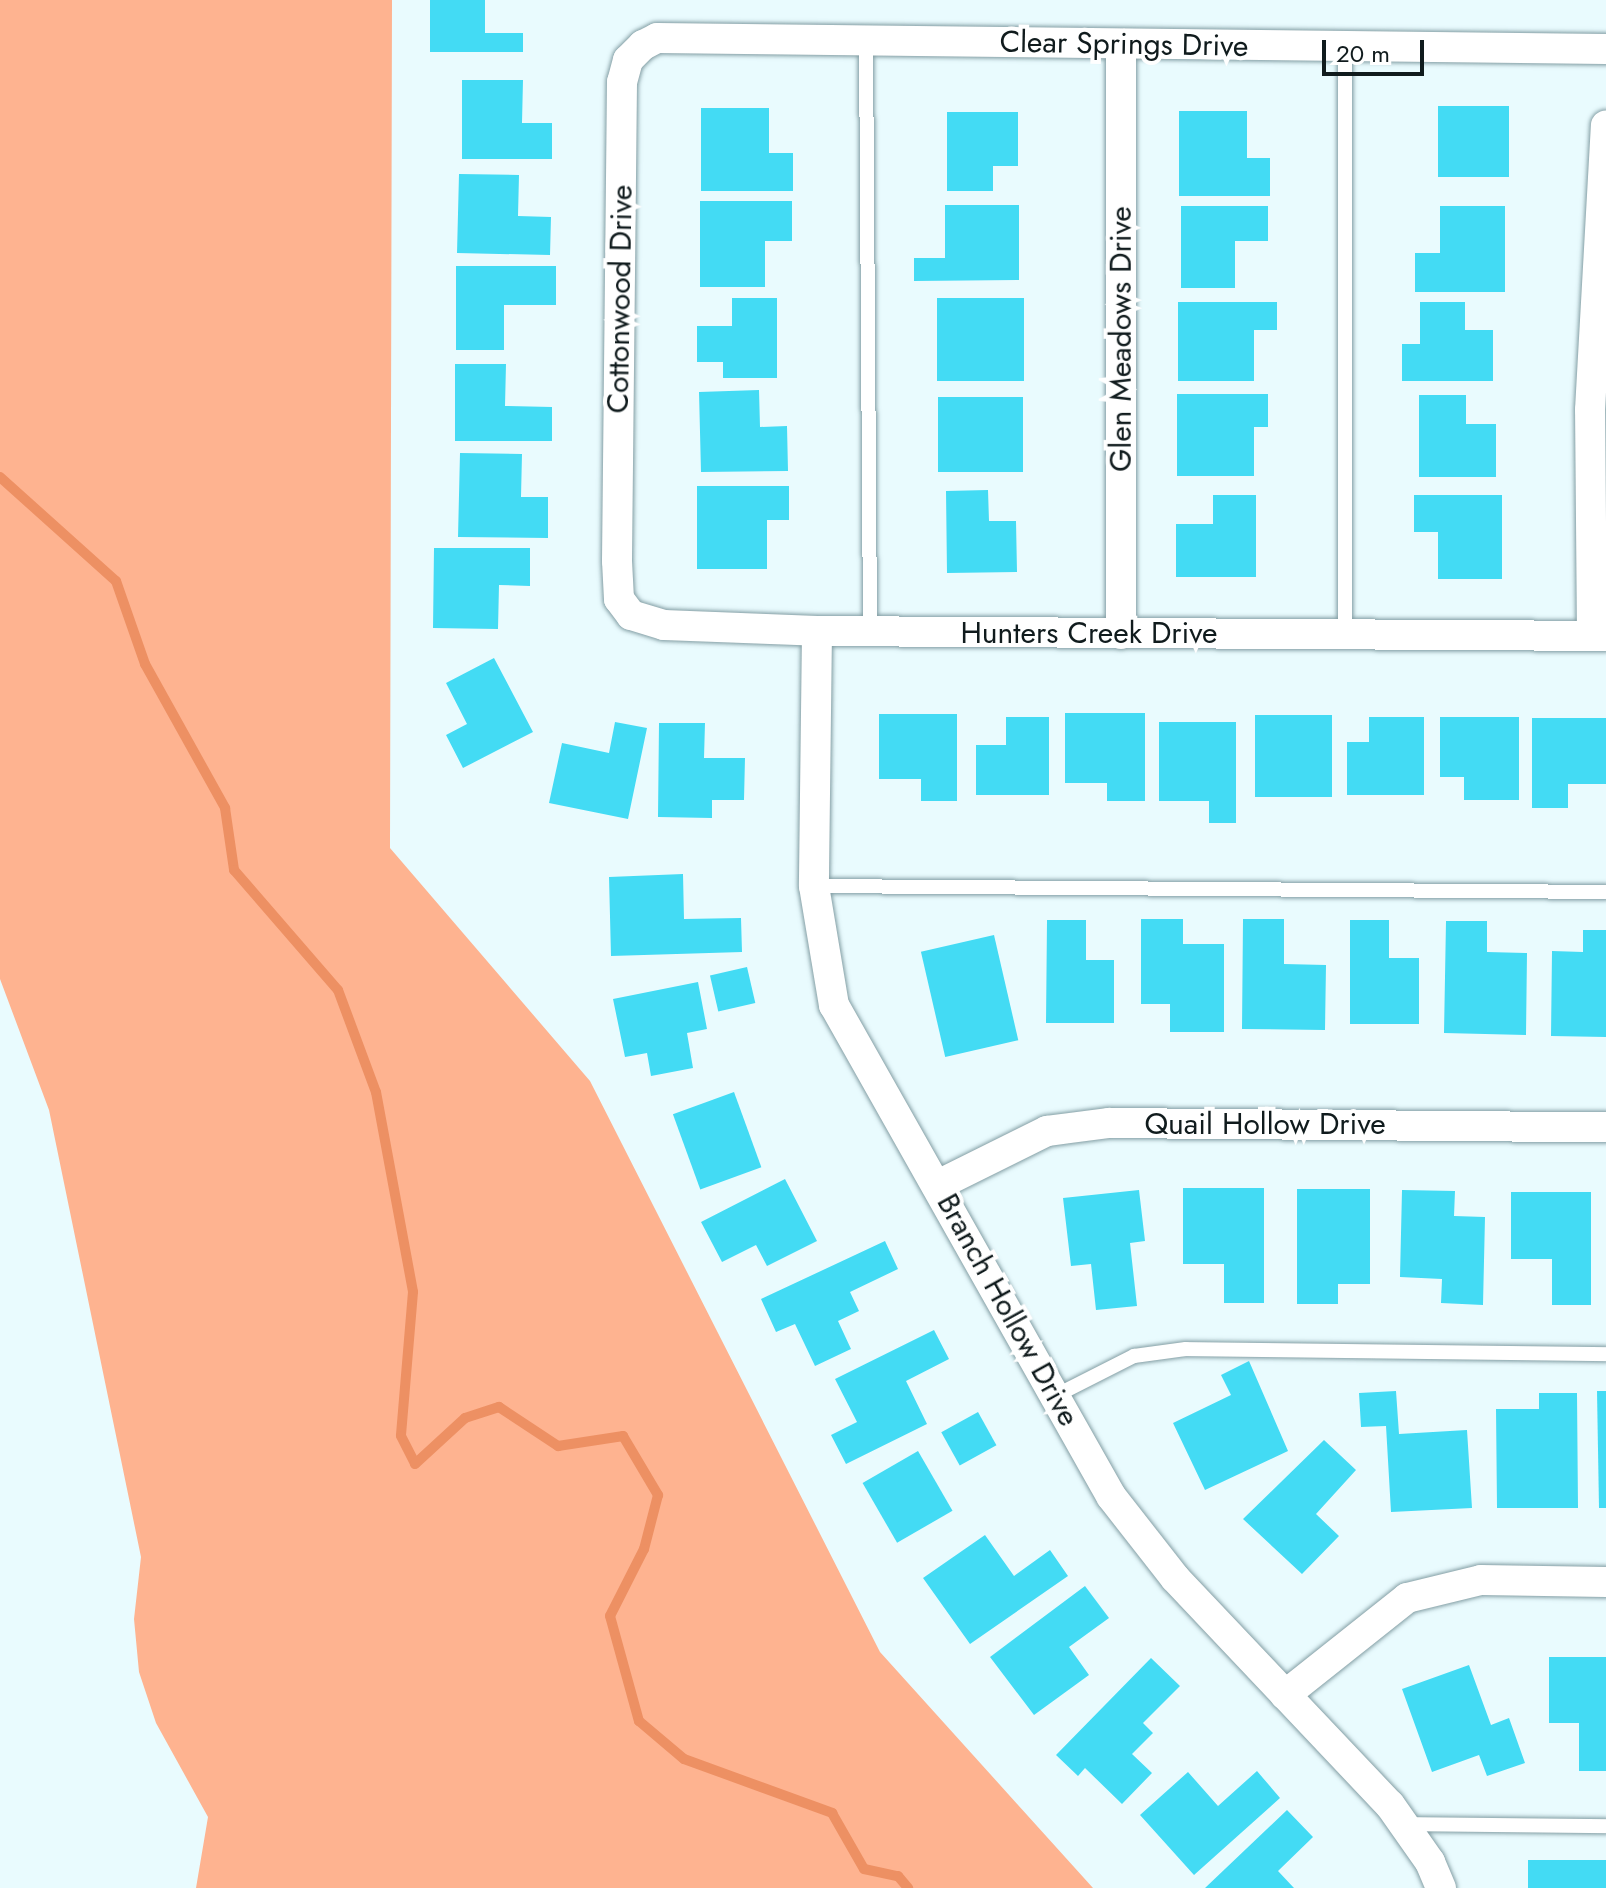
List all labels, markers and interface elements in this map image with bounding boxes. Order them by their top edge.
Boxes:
street label: Clear Springs Drive [999,24,1249,64]
scale bar [1326,24,1428,74]
text: 20 m [1336,36,1390,71]
street label: Cottonwood Drive [600,184,640,414]
street label: Glen Meadows Drive [1103,206,1139,472]
street label: Hunters Creek Drive [960,615,1218,651]
street label: Quail Hollow Drive [1144,1106,1386,1142]
street label: Branch Hollow Drive [929,1188,1087,1432]

